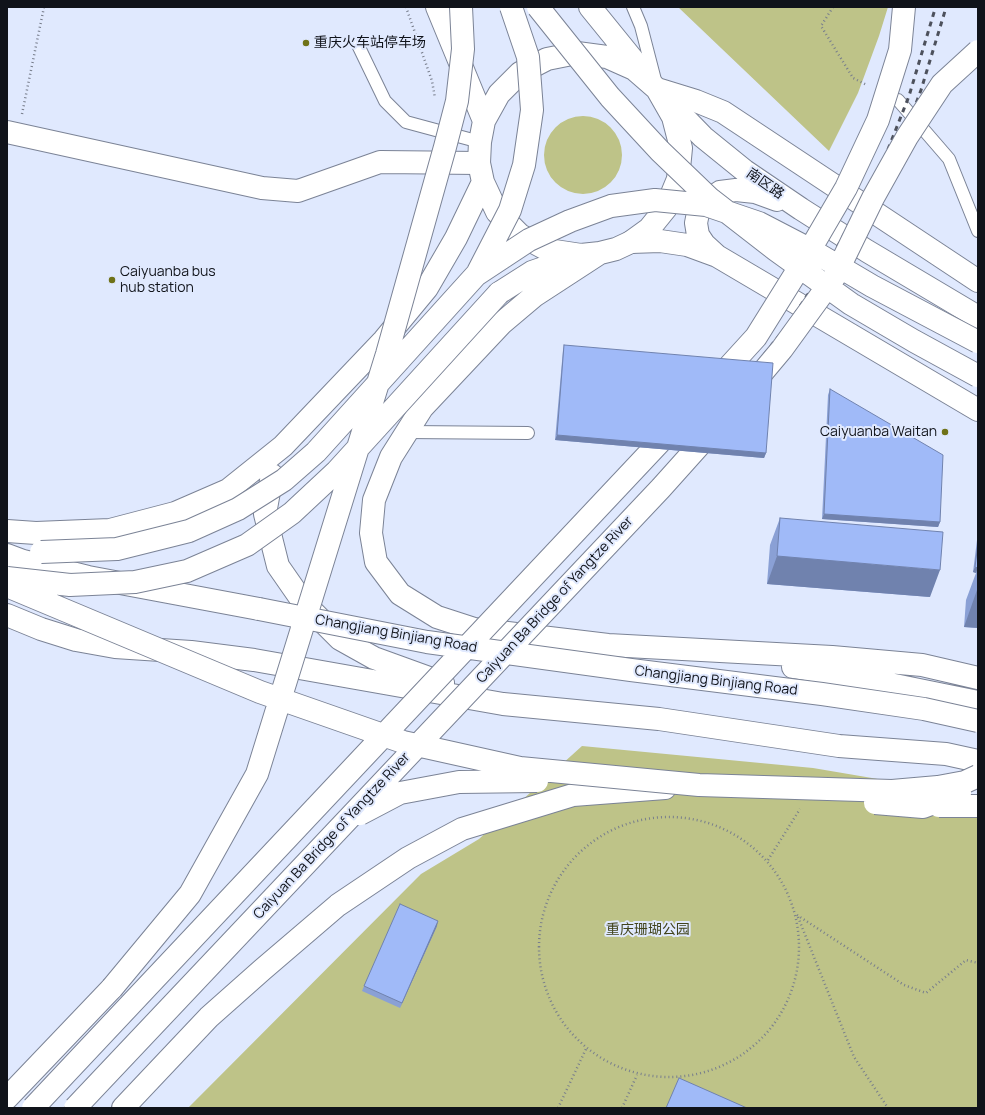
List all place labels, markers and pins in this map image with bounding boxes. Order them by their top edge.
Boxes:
place label: 重庆火车站停车场 [314,35,426,51]
marker: 重庆火车站停车场 [301,38,311,48]
place label: Caiyuanba bus hub station [120,264,216,296]
marker: Caiyuanba bus hub station [107,275,117,285]
place label: Caiyuanba Waitan [820,424,937,440]
marker: Caiyuanba Waitan [940,427,950,437]

